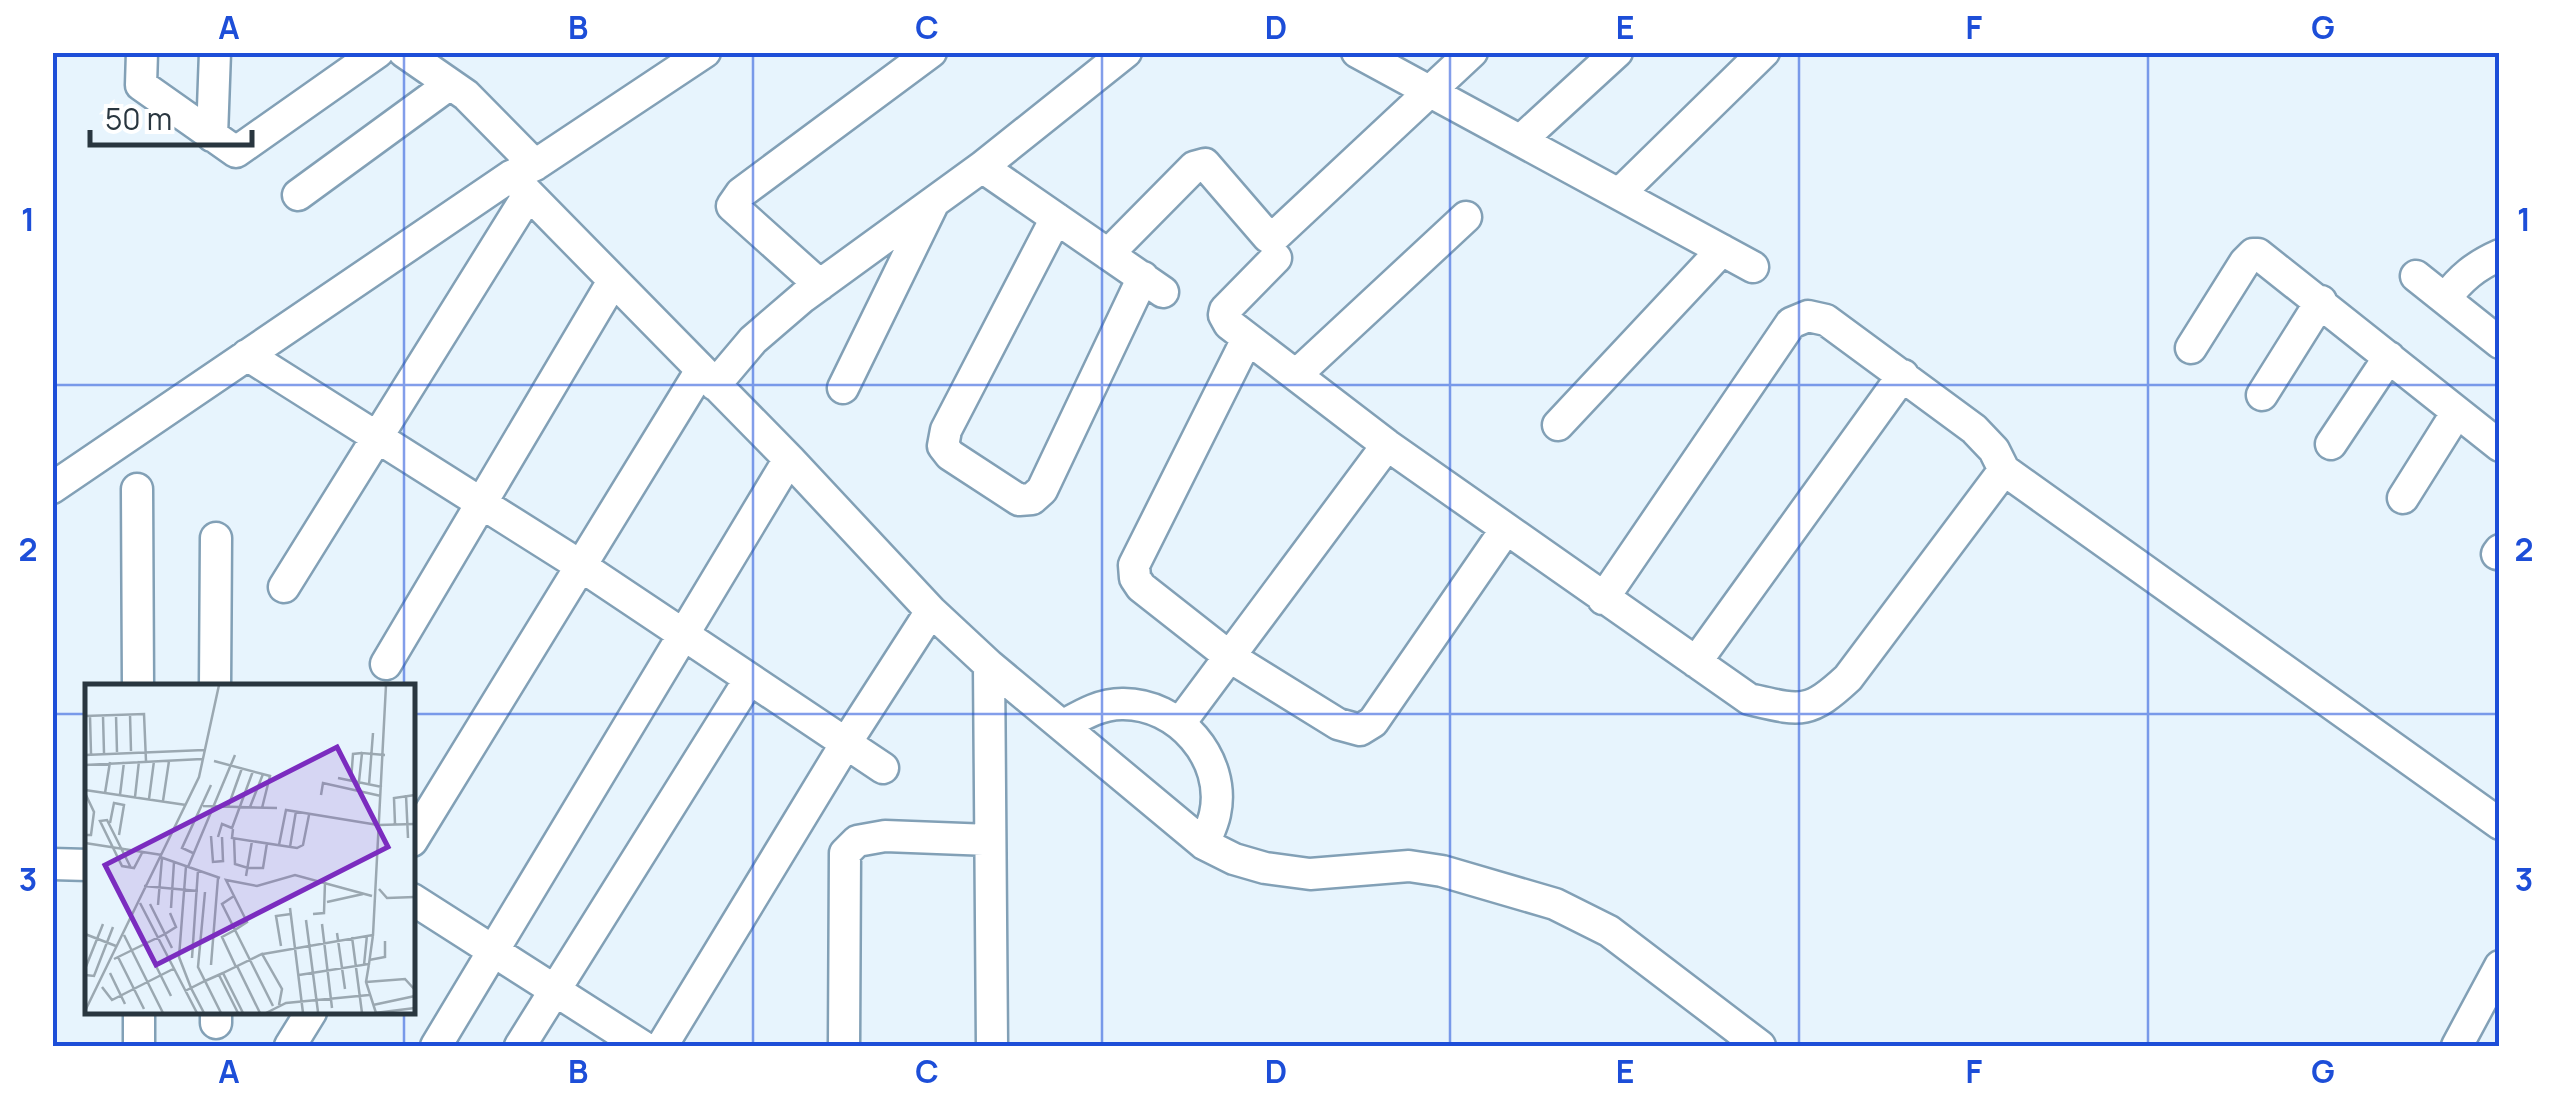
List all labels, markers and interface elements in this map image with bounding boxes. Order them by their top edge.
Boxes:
text: A [218,5,240,49]
text: B [568,5,588,49]
text: C [915,5,939,49]
text: D [1265,5,1287,49]
text: E [1616,5,1634,49]
text: F [1966,5,1983,49]
text: G [2311,5,2335,49]
scale bar [90,85,252,147]
text: 50 m [105,98,172,139]
text: 1 [21,197,35,241]
text: 1 [2517,197,2531,241]
text: 2 [18,527,38,571]
text: 2 [2514,527,2534,571]
inset map [85,684,415,1014]
text: 3 [19,857,37,901]
text: 3 [2515,857,2533,901]
text: A [218,1049,240,1093]
text: B [568,1049,588,1093]
text: C [915,1049,939,1093]
text: D [1265,1049,1287,1093]
text: E [1616,1049,1634,1093]
text: F [1966,1049,1983,1093]
text: G [2311,1049,2335,1093]

